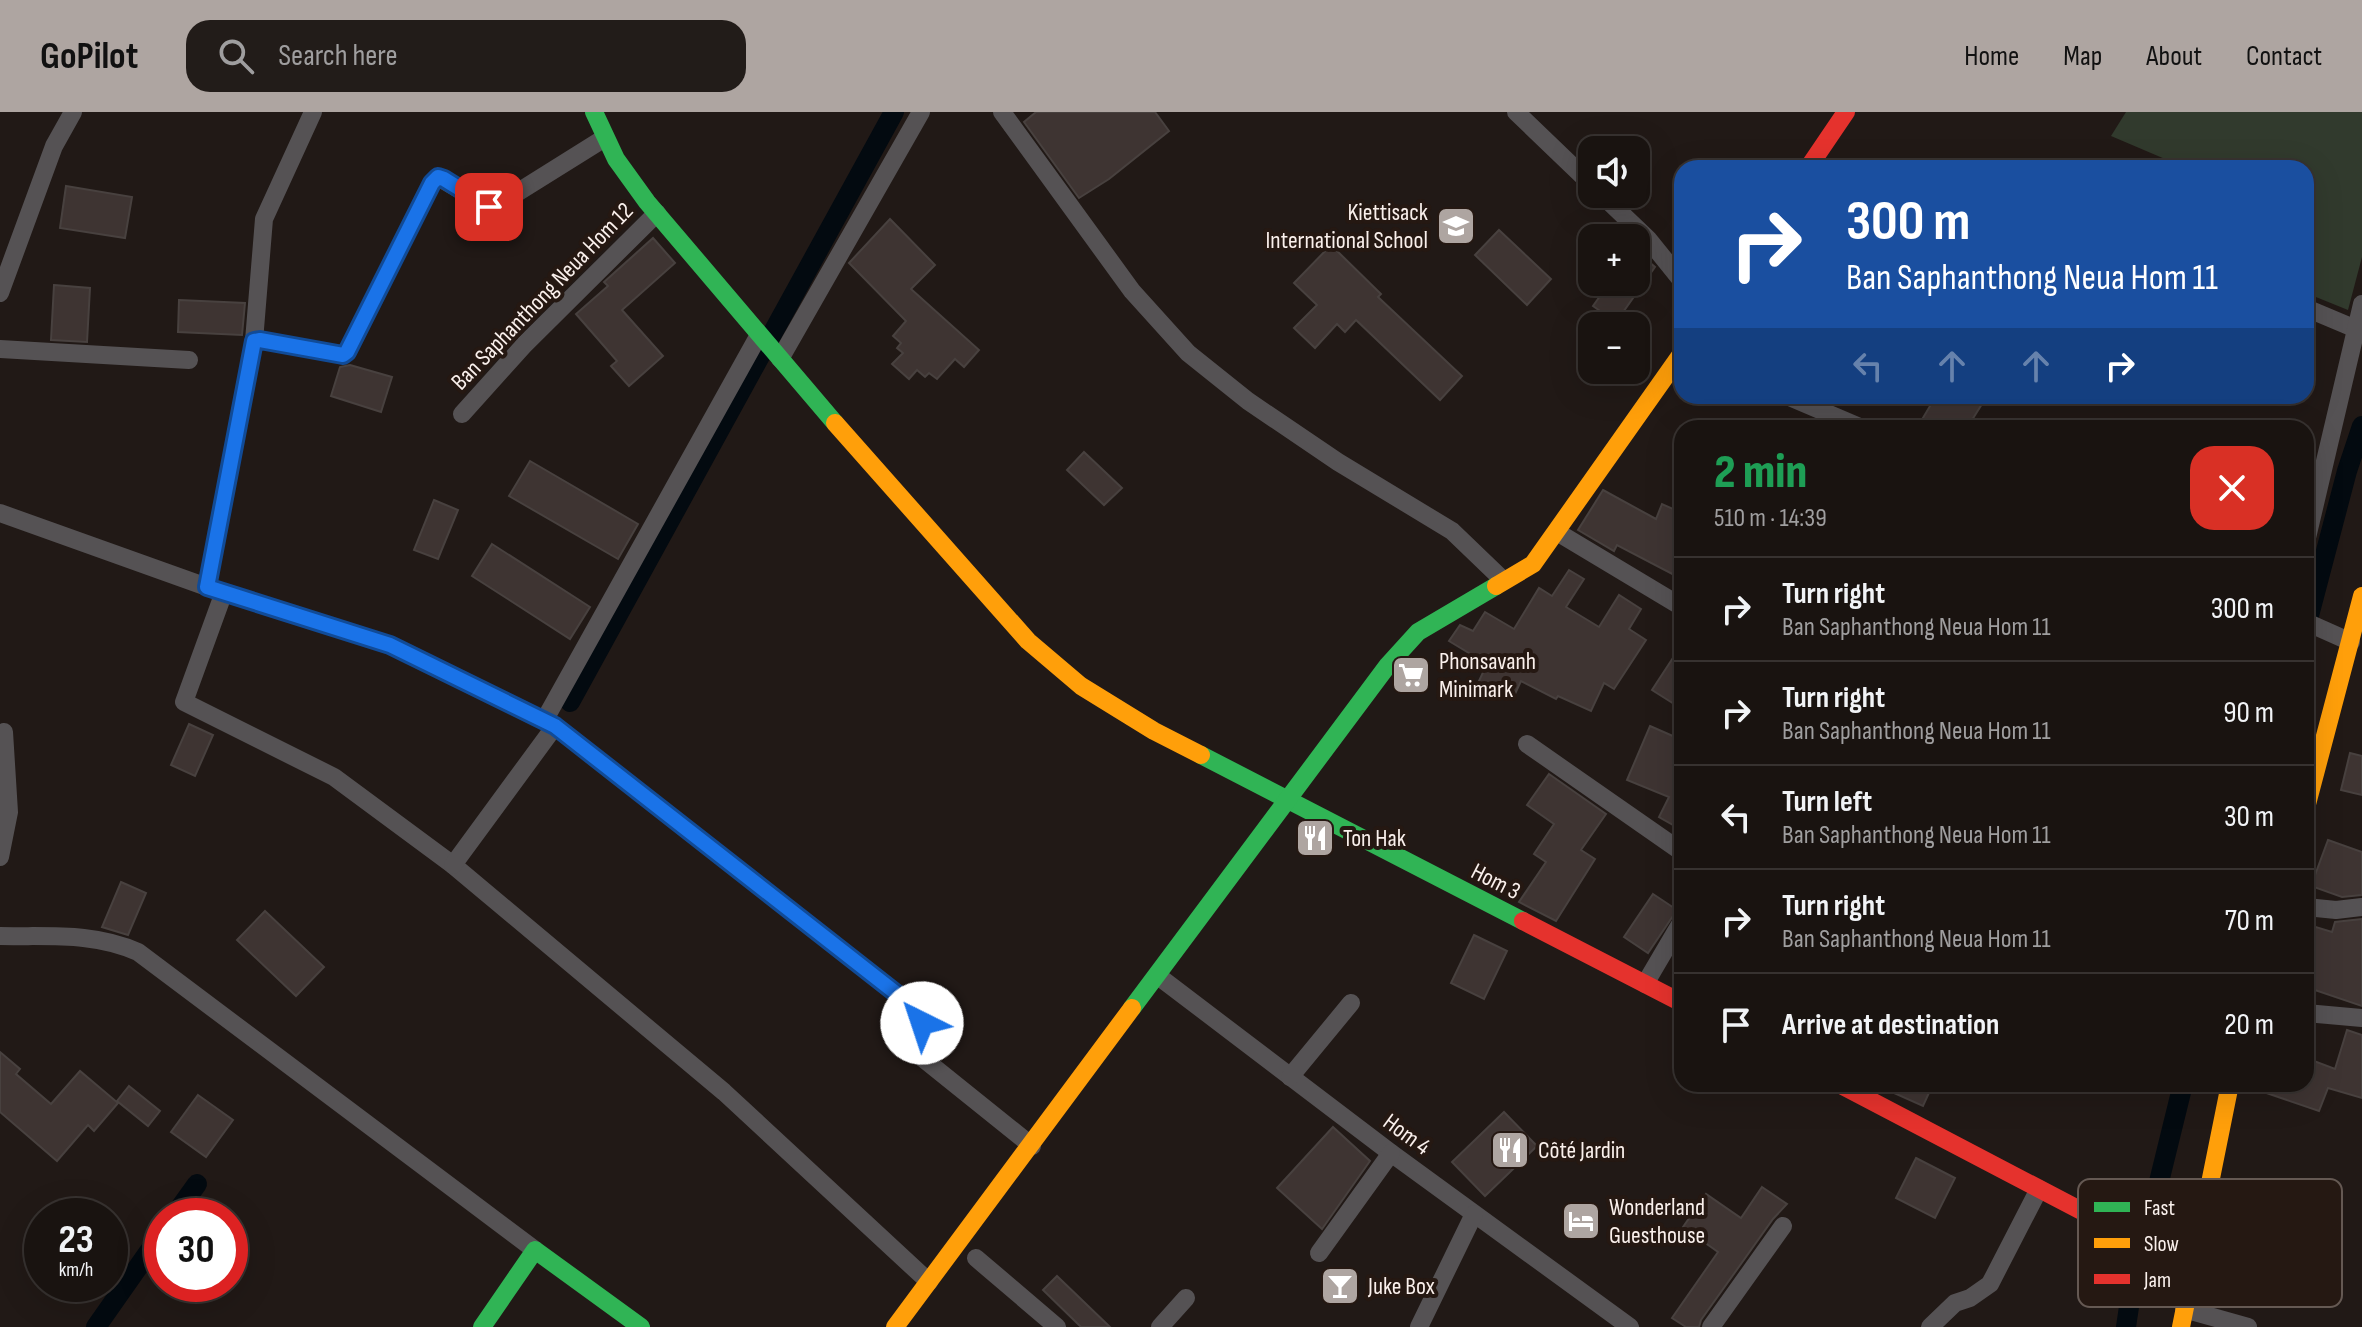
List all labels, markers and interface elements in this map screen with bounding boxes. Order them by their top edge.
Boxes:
search box [186,20,746,92]
text: GoPilot [40,34,138,79]
icon: search [214,34,258,78]
text: Search here [278,38,398,74]
text: Home [1964,40,2019,73]
text: Map [2063,40,2102,73]
text: About [2146,40,2202,73]
text: Contact [2246,40,2322,73]
map controls [1578,136,1650,384]
button: sound [1578,136,1650,208]
pin [455,173,523,241]
icon: arrive [467,185,511,229]
text: 300 m [1846,189,1970,256]
icon: right [1714,192,1818,296]
street label: Ban Saphanthong Neua Hom 12 [445,196,639,396]
place label: Kiettisack International School [1265,198,1428,255]
school or university icon: Kiettisack International School [1435,205,1477,247]
button: + [1578,224,1650,296]
text: Ban Saphanthong Neua Hom 11 [1846,257,2218,300]
button: − [1578,312,1650,384]
icon: left [1846,344,1890,388]
icon: ahead [1930,344,1974,388]
icon: ahead [2014,344,2058,388]
icon: right [2098,344,2142,388]
text: 2 min [1714,444,1807,501]
button: close [2190,446,2274,530]
text: 510 m · 14:39 [1714,503,1827,534]
text: Turn right [1782,576,1885,612]
icon: right [1714,587,1758,631]
text: 300 m [2211,591,2274,627]
text: Ban Saphanthong Neua Hom 11 [1782,612,2051,643]
place label: Phonsavanh Minimark [1439,647,1536,704]
supermarket icon: Phonsavanh Minimark [1390,654,1432,696]
text: Turn right [1782,680,1885,716]
icon: right [1714,691,1758,735]
text: 90 m [2223,695,2274,731]
text: Ban Saphanthong Neua Hom 11 [1782,716,2051,747]
text: Turn left [1782,784,1872,820]
icon: left [1714,795,1758,839]
text: 30 m [2224,799,2274,835]
restaurant icon: Ton Hak [1294,817,1336,859]
text: Ban Saphanthong Neua Hom 11 [1782,820,2051,851]
place label: Ton Hak [1343,824,1406,853]
street label: Hom 3 [1466,857,1525,906]
text: Turn right [1782,888,1885,924]
icon: right [1714,899,1758,943]
text: 70 m [2225,903,2274,939]
text: Ban Saphanthong Neua Hom 11 [1782,924,2051,955]
position arrow [880,981,964,1065]
icon: arrive [1714,1003,1758,1047]
text: Arrive at destination [1782,1007,1999,1043]
text: 20 m [2224,1007,2274,1043]
street label: Hom 4 [1377,1108,1436,1161]
restaurant icon: Côté Jardin [1489,1129,1531,1171]
place label: Côté Jardin [1538,1136,1625,1165]
legend [2078,1179,2342,1307]
place label: Wonderland Guesthouse [1609,1193,1705,1250]
text: Fast [2144,1195,2175,1222]
speed limit sign: 30 [144,1198,248,1302]
hotel icon: Wonderland Guesthouse [1560,1200,1602,1242]
text: 23 [58,1216,94,1264]
text: Slow [2144,1231,2179,1258]
text: km/h [59,1258,93,1282]
bar icon: Juke Box [1319,1265,1361,1307]
text: Jam [2143,1267,2171,1294]
place label: Juke Box [1367,1272,1435,1301]

